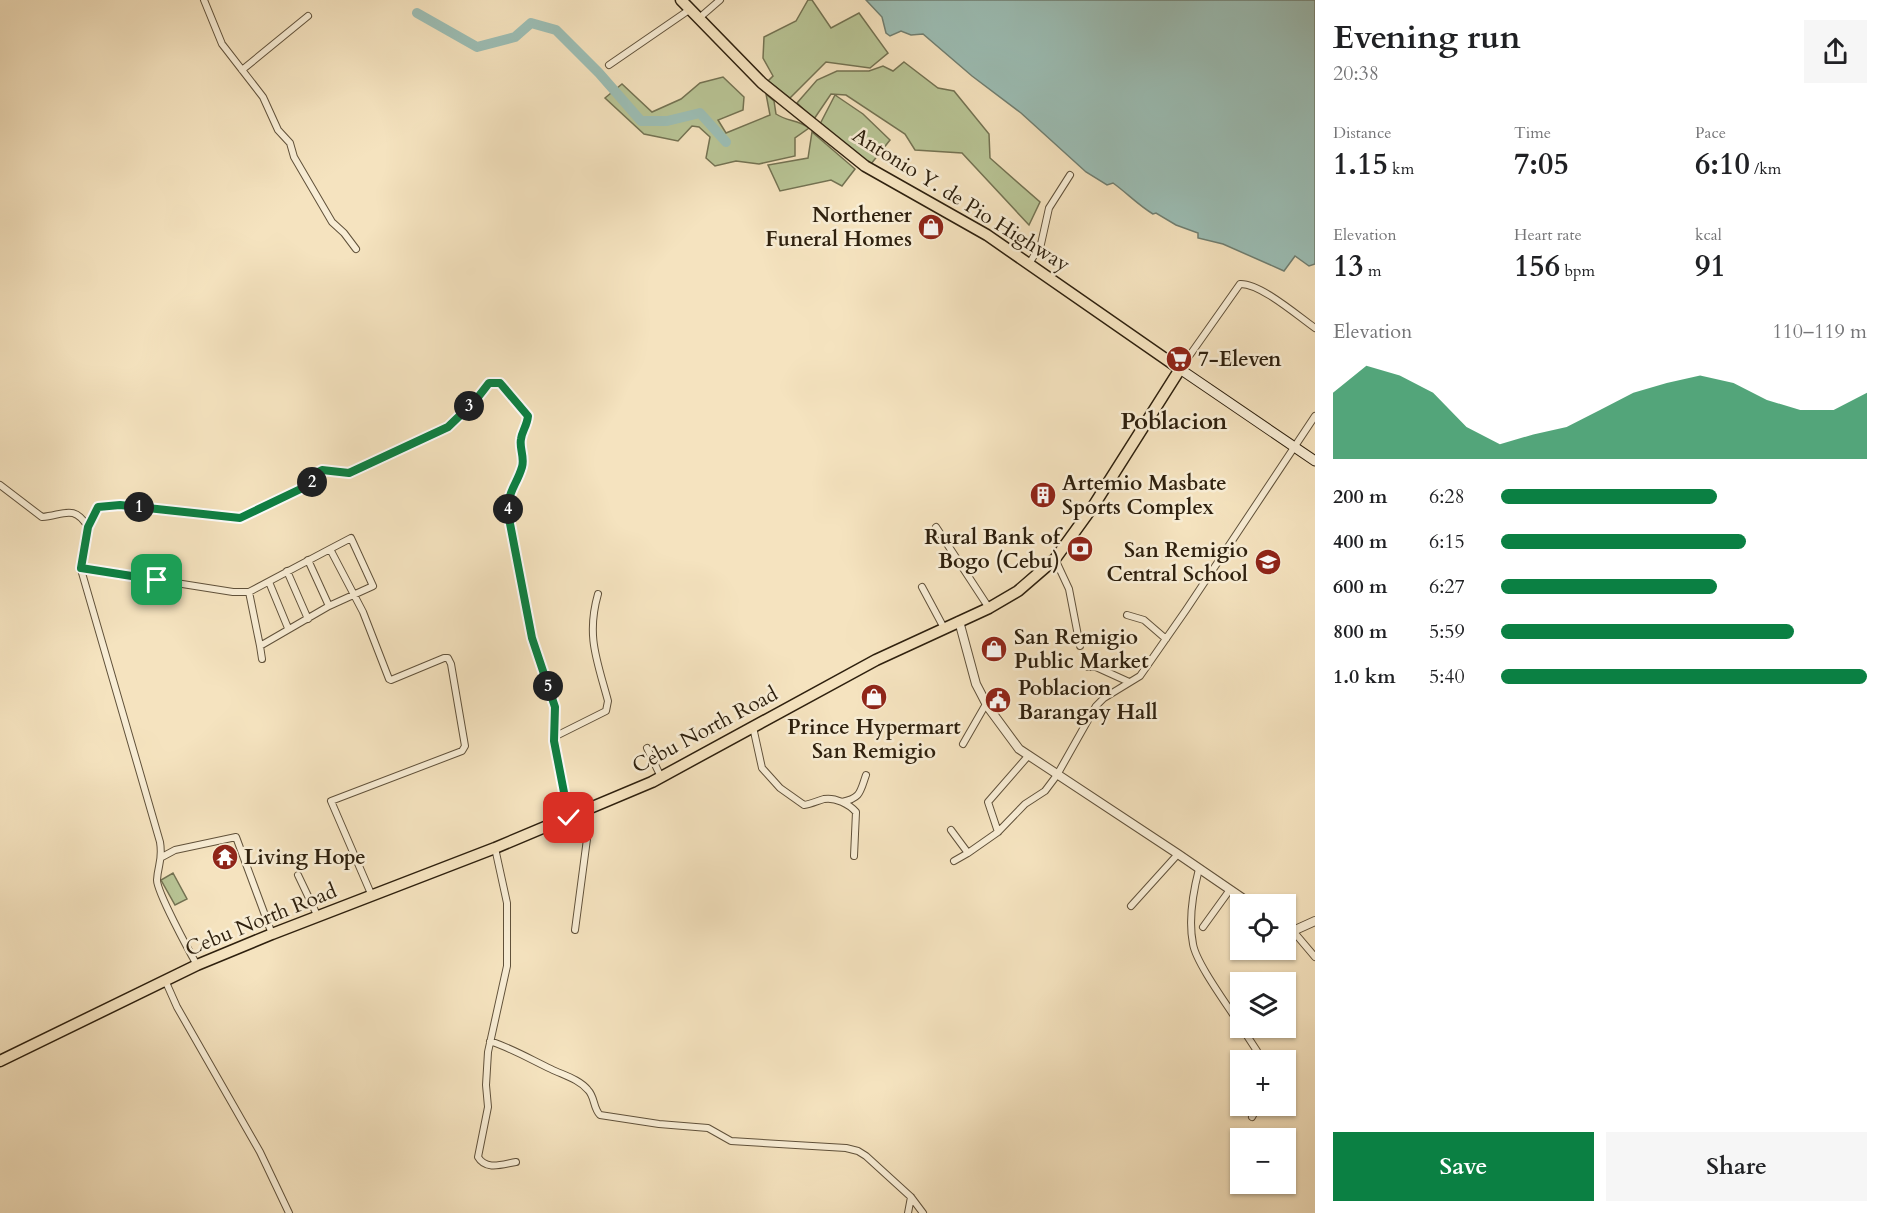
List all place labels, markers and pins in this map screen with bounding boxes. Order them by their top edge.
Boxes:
place label: Northener Funeral Homes [765,201,913,254]
shop icon: Northener Funeral Homes [916,212,946,242]
supermarket icon: 7-Eleven [1164,344,1194,374]
place label: 7-Eleven [1198,345,1282,374]
pin: 3 [454,391,484,421]
pin: 2 [297,467,327,497]
place label: Artemio Masbate Sports Complex [1062,469,1227,522]
building icon: Artemio Masbate Sports Complex [1028,480,1058,510]
pin: 1 [124,492,154,522]
pin: 4 [493,494,523,524]
place label: Rural Bank of Bogo (Cebu) [924,523,1064,576]
bank icon: Rural Bank of Bogo (Cebu) [1065,534,1095,564]
place label: San Remigio Central School [1107,536,1248,589]
school or university icon: San Remigio Central School [1253,547,1283,577]
pin [131,554,182,605]
place label: San Remigio Public Market [1014,623,1149,676]
shop icon: San Remigio Public Market [979,634,1009,664]
pin: 5 [533,671,563,701]
place label: Poblacion Barangay Hall [1018,674,1158,727]
shop icon: Prince Hypermart San Remigio [859,682,889,712]
public building icon: Poblacion Barangay Hall [983,685,1013,715]
place label: Prince Hypermart San Remigio [787,713,961,766]
pin [543,792,594,843]
temple icon: Living Hope [210,842,240,872]
place label: Living Hope [244,843,366,872]

